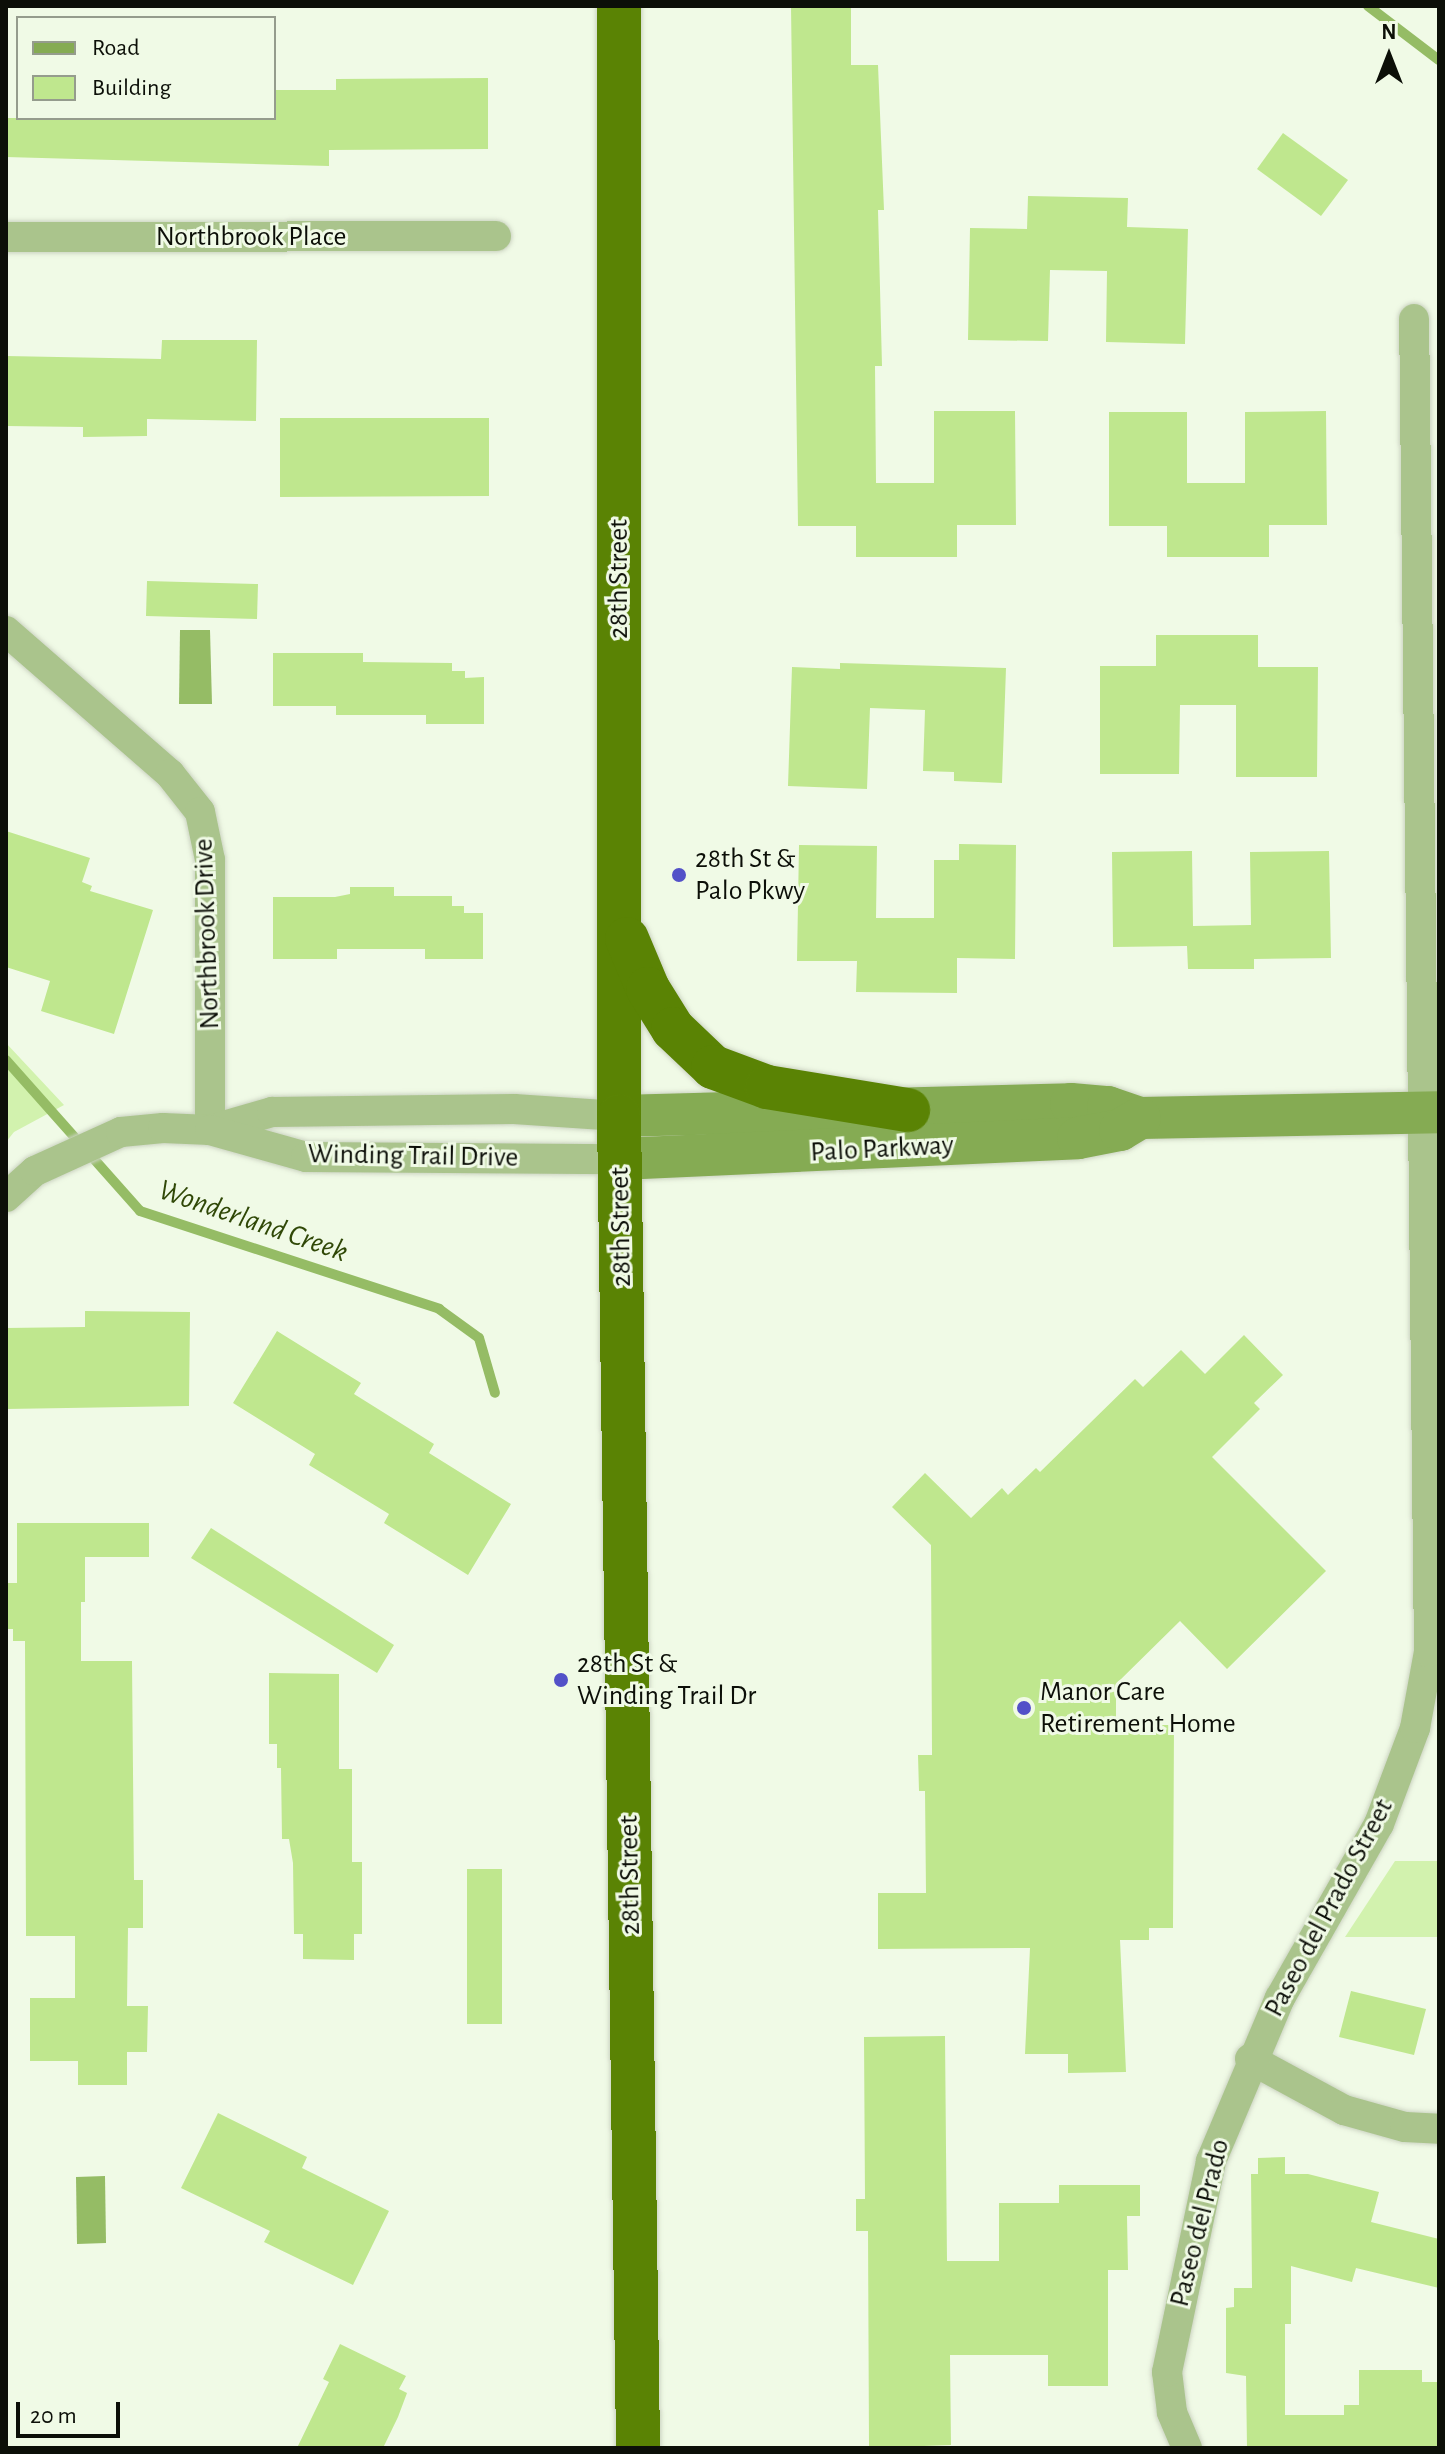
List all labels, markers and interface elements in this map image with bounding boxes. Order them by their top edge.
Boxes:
legend [16,16,276,120]
north arrow [1349,16,1429,96]
text: N [1381,21,1397,43]
text: Road [92,36,140,60]
text: Building [92,76,171,100]
street label: Northbrook Place [156,220,346,254]
street label: 28th Street [602,519,636,639]
street label: Northbrook Drive [187,838,227,1030]
place label: 28th St & Palo Pkwy [695,842,805,908]
marker: 28th St & Palo Pkwy [670,866,688,884]
street label: Palo Parkway [810,1128,954,1170]
street label: Winding Trail Drive [308,1137,518,1175]
street label: 28th Street [603,1167,639,1287]
water label: Wonderland Creek [154,1172,352,1270]
place label: 28th St & Winding Trail Dr [577,1647,756,1713]
marker: 28th St & Winding Trail Dr [552,1671,570,1689]
place label: Manor Care Retirement Home [1040,1675,1236,1741]
marker: Manor Care Retirement Home [1015,1699,1033,1717]
street label: Paseo del Prado Street [1257,1793,1401,2023]
street label: 28th Street [612,1815,648,1935]
street label: Paseo del Prado [1163,2136,1237,2310]
scale bar [20,2386,124,2436]
text: 20 m [30,2404,77,2428]

